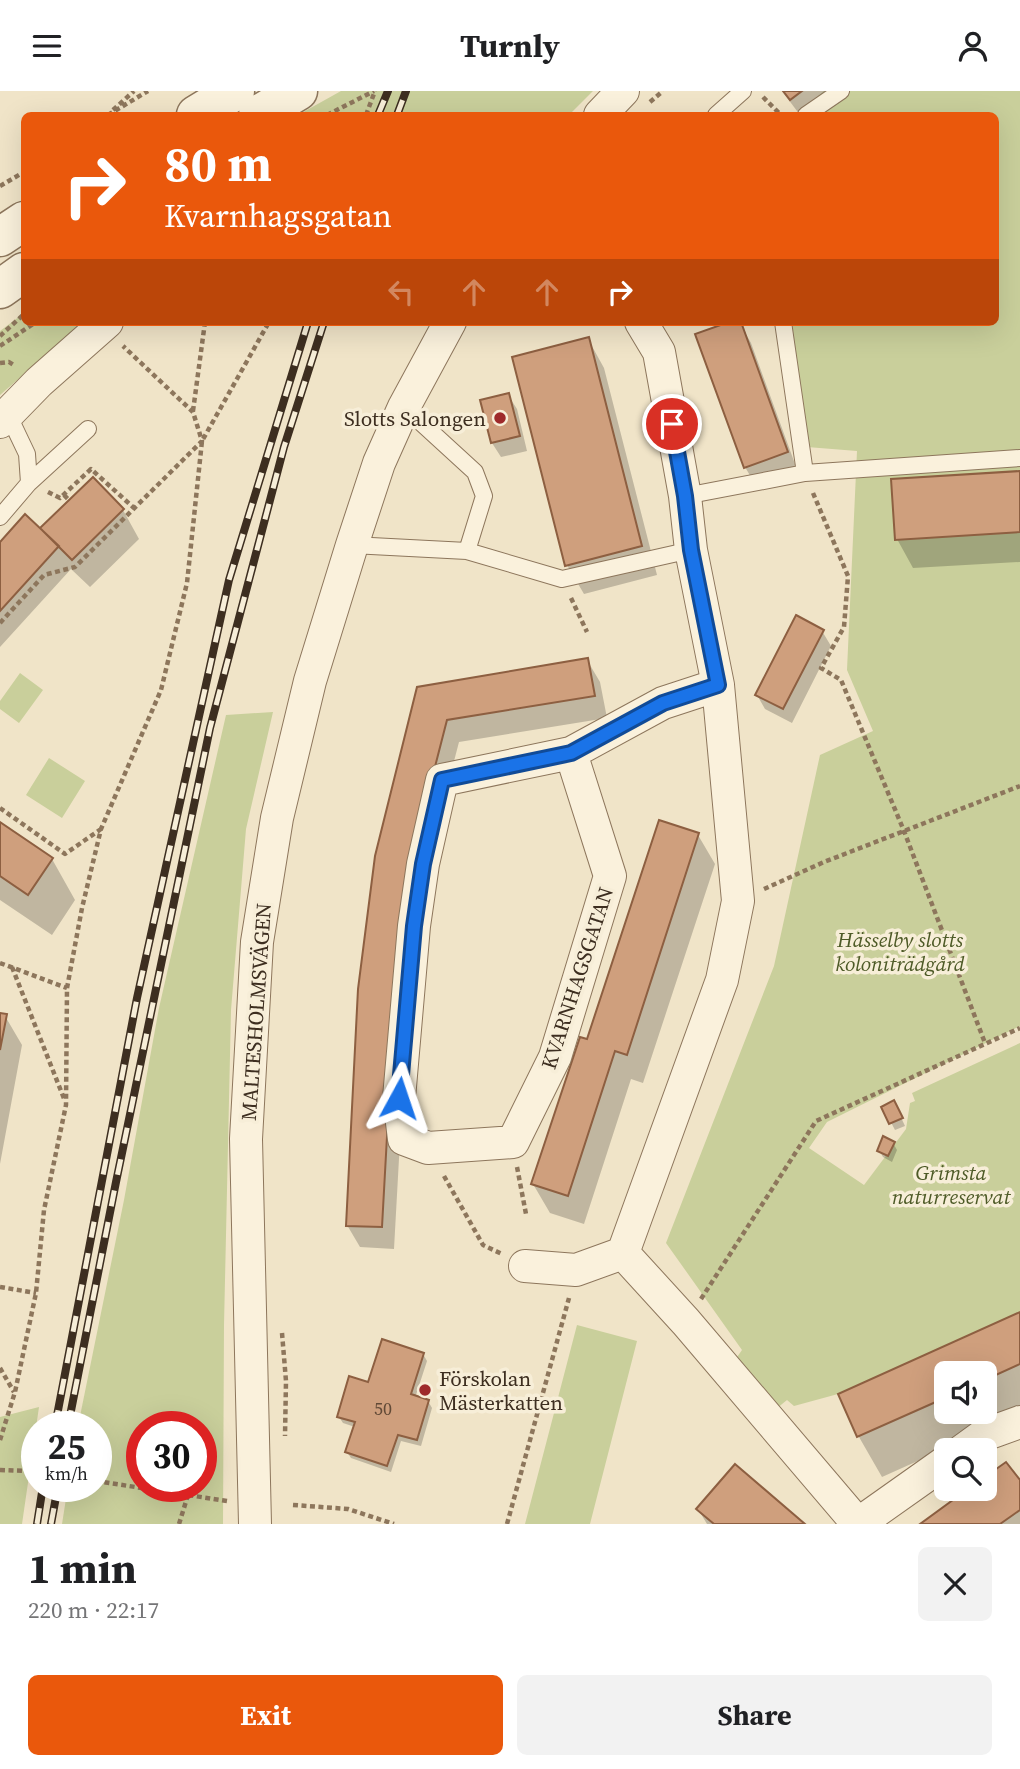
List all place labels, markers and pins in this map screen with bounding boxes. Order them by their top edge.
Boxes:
pin [642,394,702,454]
place label: Slotts Salongen [344,404,486,433]
marker: Slotts Salongen [492,410,508,426]
place label: Förskolan Mästerkatten [439,1364,563,1417]
marker: Förskolan Mästerkatten [417,1382,433,1398]

